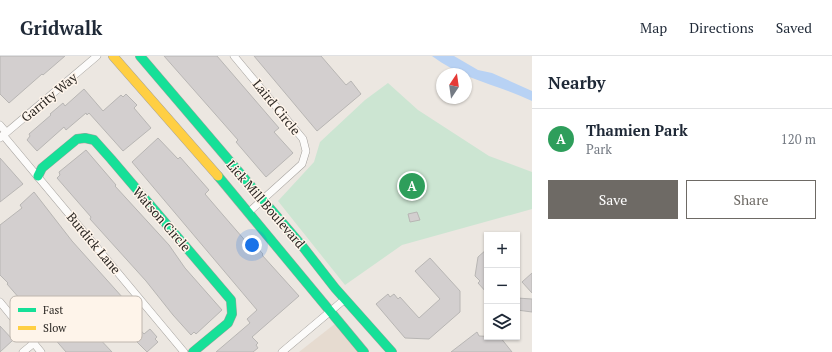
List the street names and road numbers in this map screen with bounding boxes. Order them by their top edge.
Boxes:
street label: Garrity Way [17,68,81,126]
street label: Laird Circle [249,75,305,139]
street label: Lick Mill Boulevard [223,156,309,252]
street label: Watson Circle [129,183,195,255]
street label: Burdick Lane [63,208,125,278]

